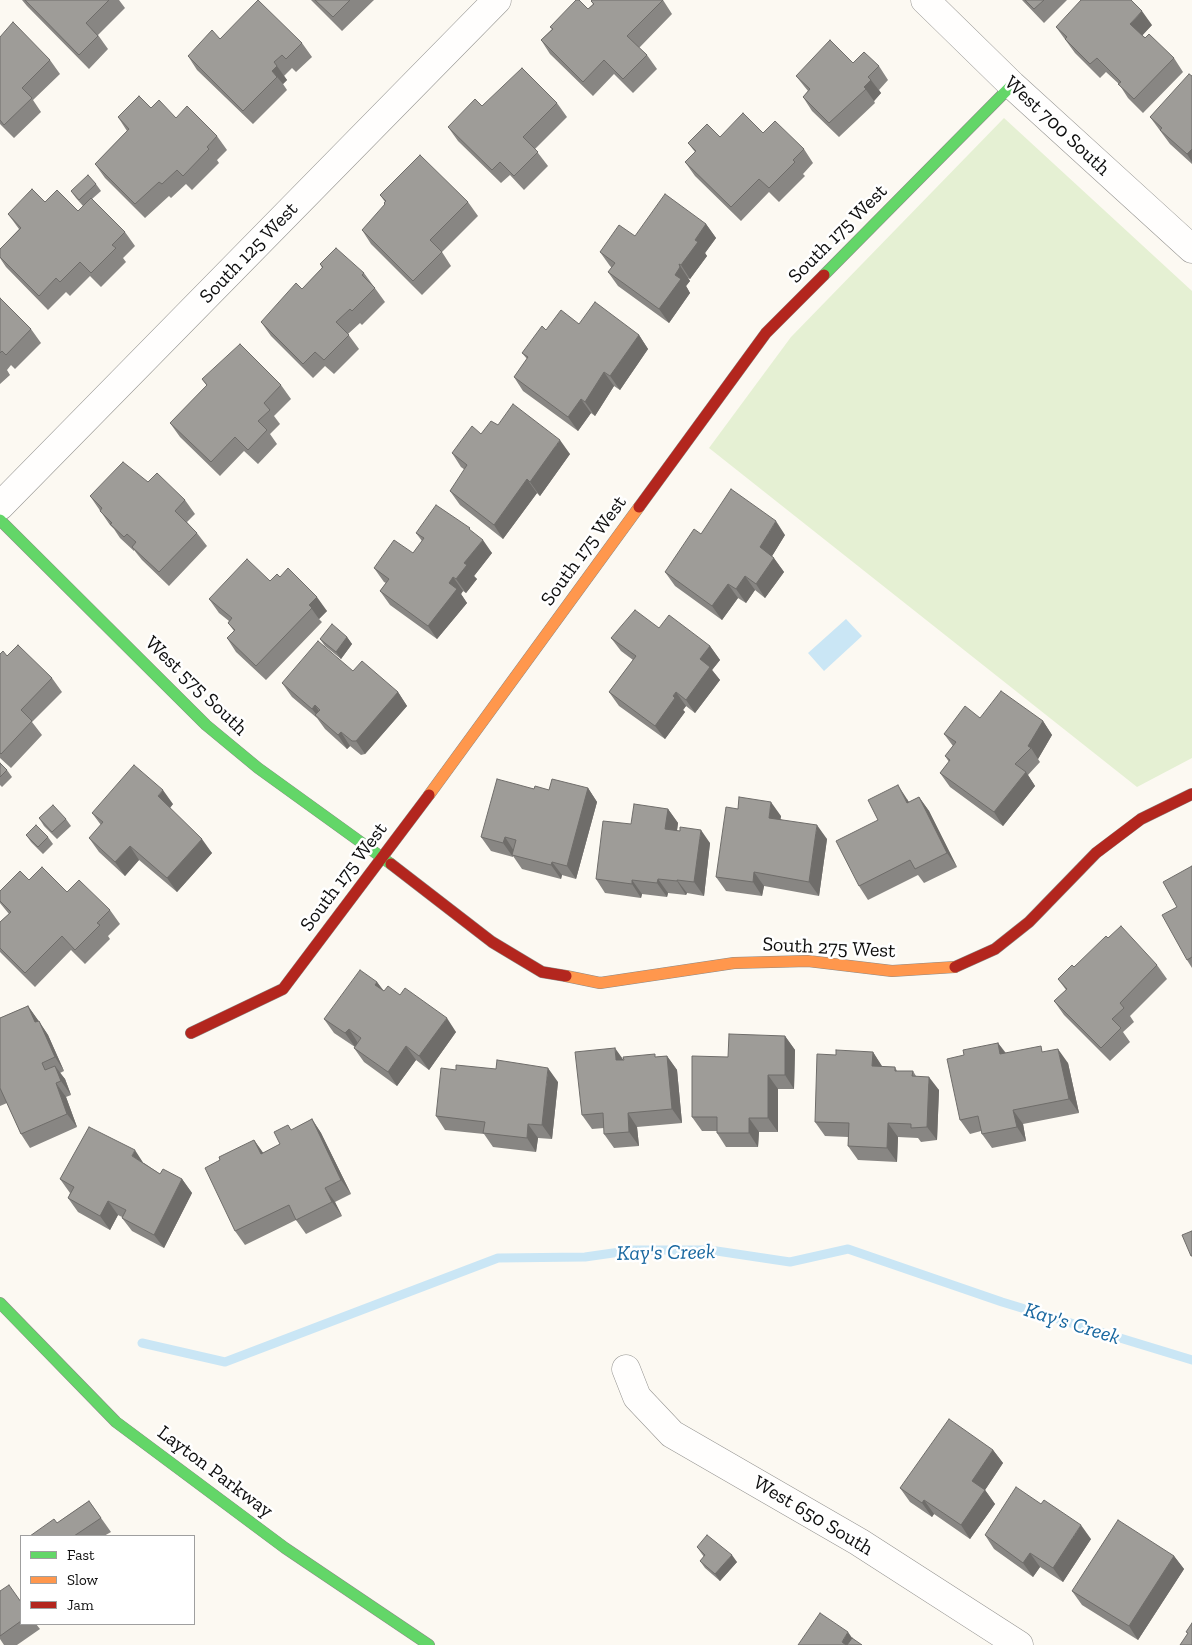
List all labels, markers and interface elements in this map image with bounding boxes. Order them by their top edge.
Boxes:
street label: West 700 South [999,71,1115,181]
street label: South 175 West [783,179,893,289]
street label: South 125 West [195,197,303,309]
street label: South 175 West [536,491,632,611]
street label: West 575 South [140,631,252,741]
street label: South 175 West [295,818,393,936]
street label: South 275 West [762,933,896,963]
water label: Kay's Creek [616,1240,716,1266]
water label: Kay's Creek [1021,1298,1123,1350]
street label: Layton Parkway [152,1421,278,1523]
street label: West 650 South [749,1471,877,1561]
legend [20,1535,195,1625]
text: Fast [67,1546,95,1564]
text: Slow [67,1571,98,1589]
text: Jam [67,1596,94,1614]

